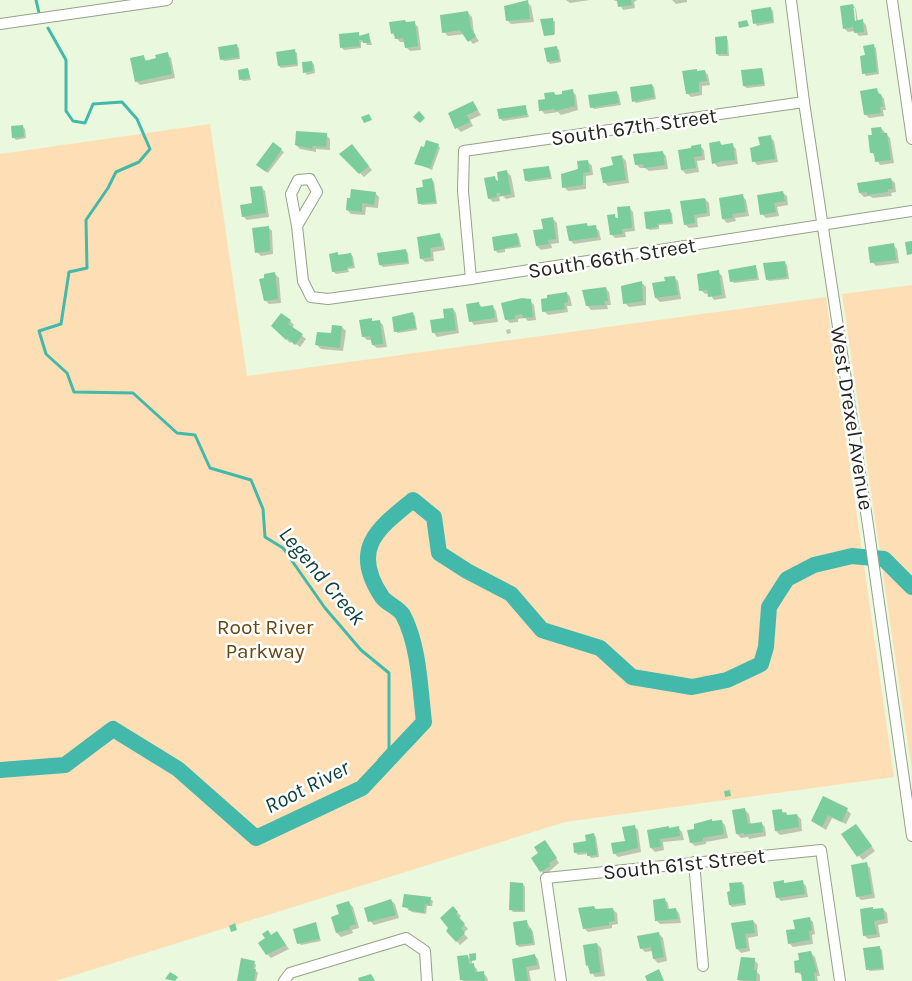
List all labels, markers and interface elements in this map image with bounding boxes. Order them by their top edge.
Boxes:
street label: South 67th Street [549,103,719,151]
street label: South 66th Street [526,233,698,283]
street label: West Drexel Avenue [826,324,878,512]
water label: Legend Creek [273,521,371,631]
park label: Root River Parkway [217,615,314,663]
water label: Root River [260,754,355,819]
street label: South 61st Street [602,844,766,884]

